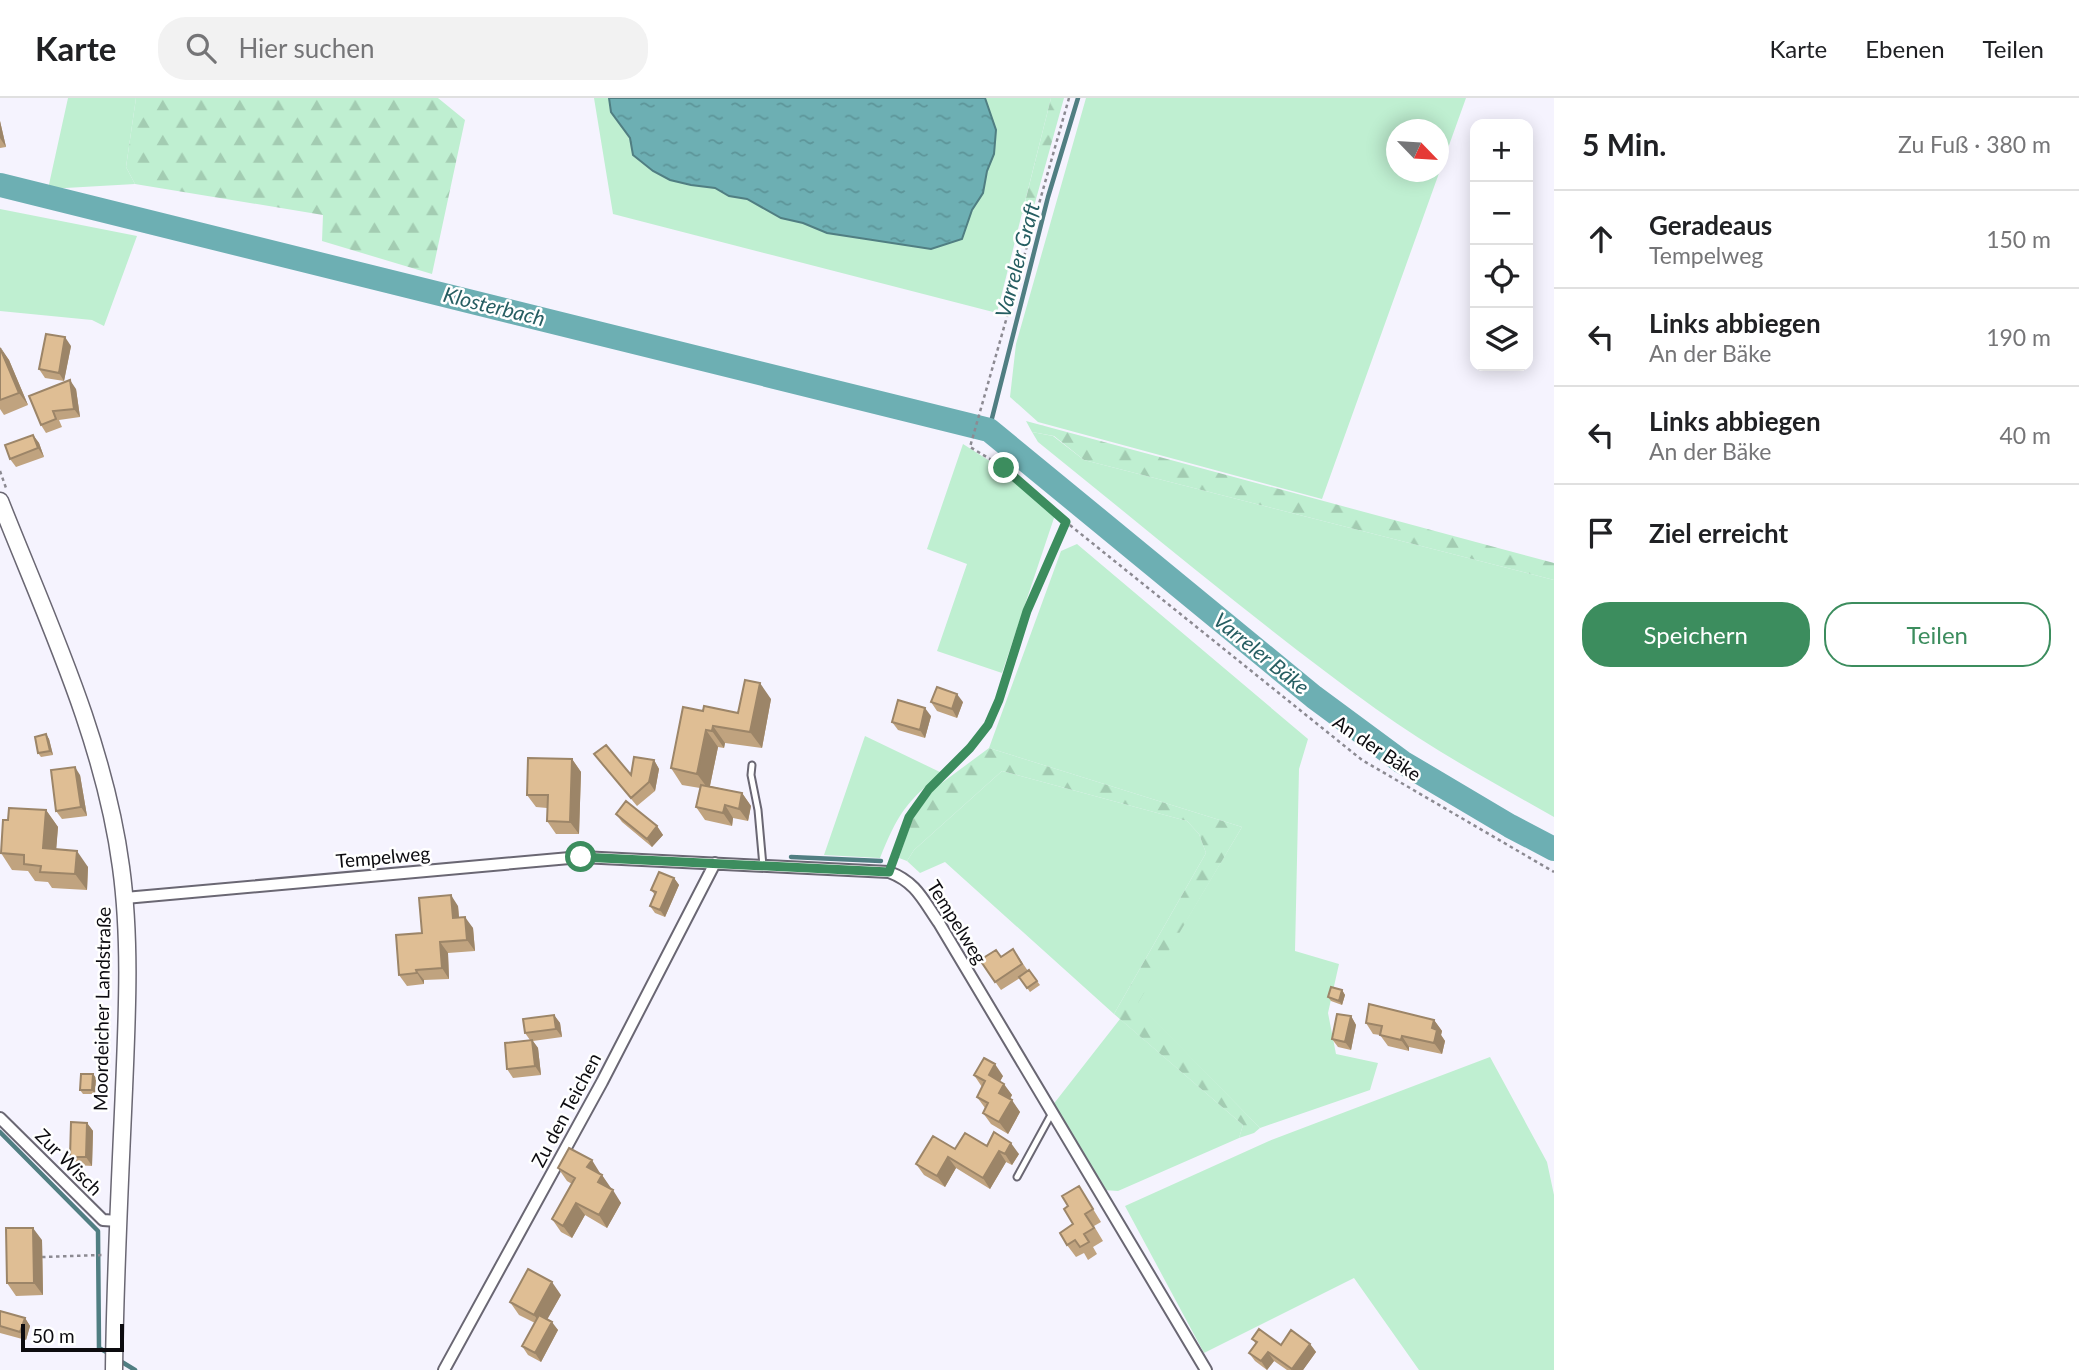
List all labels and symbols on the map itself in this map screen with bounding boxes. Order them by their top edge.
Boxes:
north arrow [1386,119,1449,182]
water label: Varreler Graft [989,199,1044,320]
water label: Klosterbach [441,281,548,330]
route end [988,452,1019,483]
water label: Varreler Bäke [1209,607,1315,699]
street label: An der Bäke [1329,710,1426,785]
street label: Tempelweg [335,841,431,872]
route start [565,841,596,872]
street label: Tempelweg [923,876,992,968]
street label: Moordeicher Landstraße [88,907,115,1111]
street label: Zu den Teichen [526,1049,605,1171]
street label: Zur Wisch [31,1124,107,1200]
scale bar [21,1321,124,1353]

